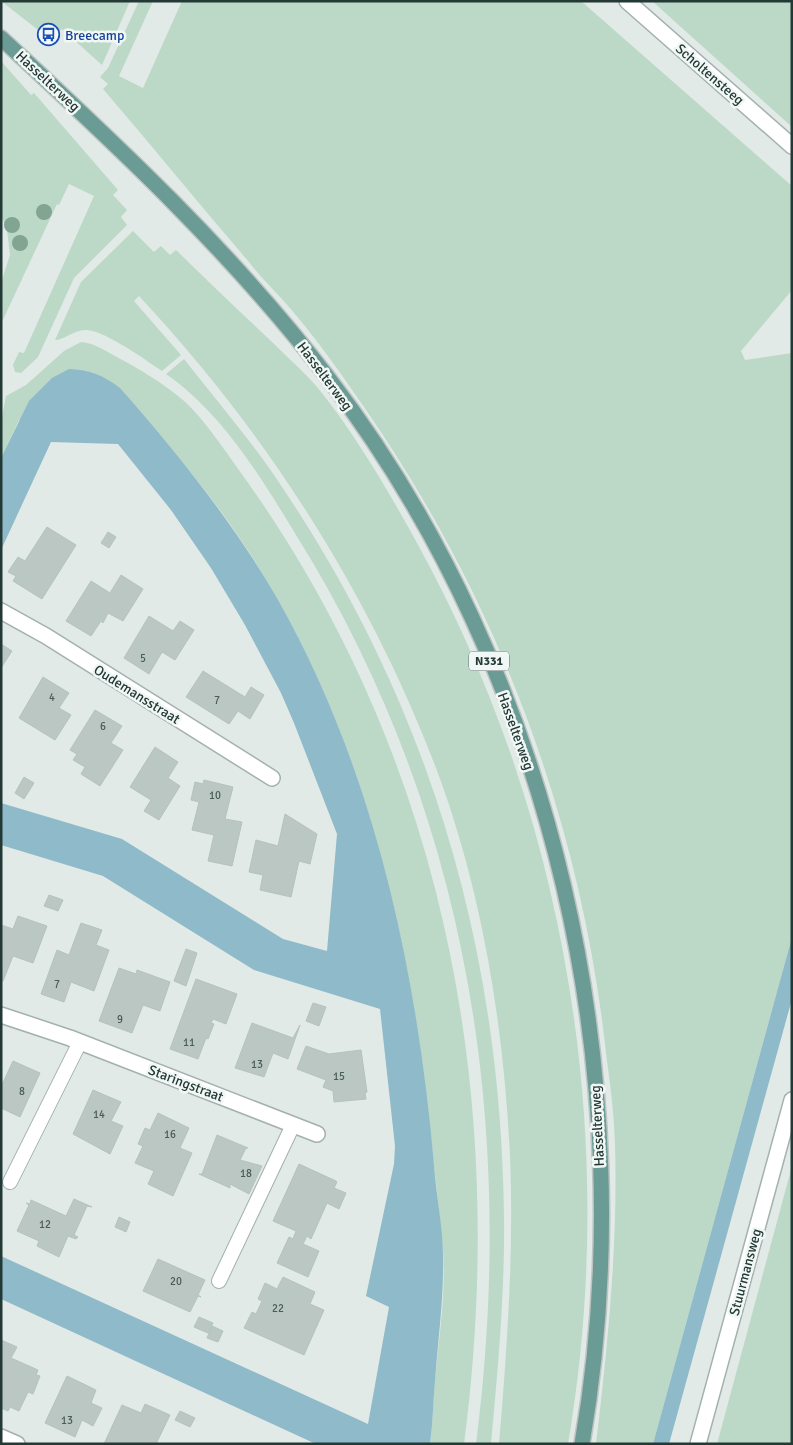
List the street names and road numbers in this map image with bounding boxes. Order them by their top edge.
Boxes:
street label: Scholtensteeg [672,40,747,109]
street label: Hasselterweg [12,47,83,115]
street label: Hasselterweg [293,339,356,414]
road number: N331 [469,651,509,670]
street label: Oudemansstraat [91,661,183,728]
street label: Hasselterweg [494,690,537,772]
street label: Staringstraat [146,1061,226,1106]
street label: Hasselterweg [587,1085,608,1167]
street label: Stuurmansweg [726,1227,765,1318]

